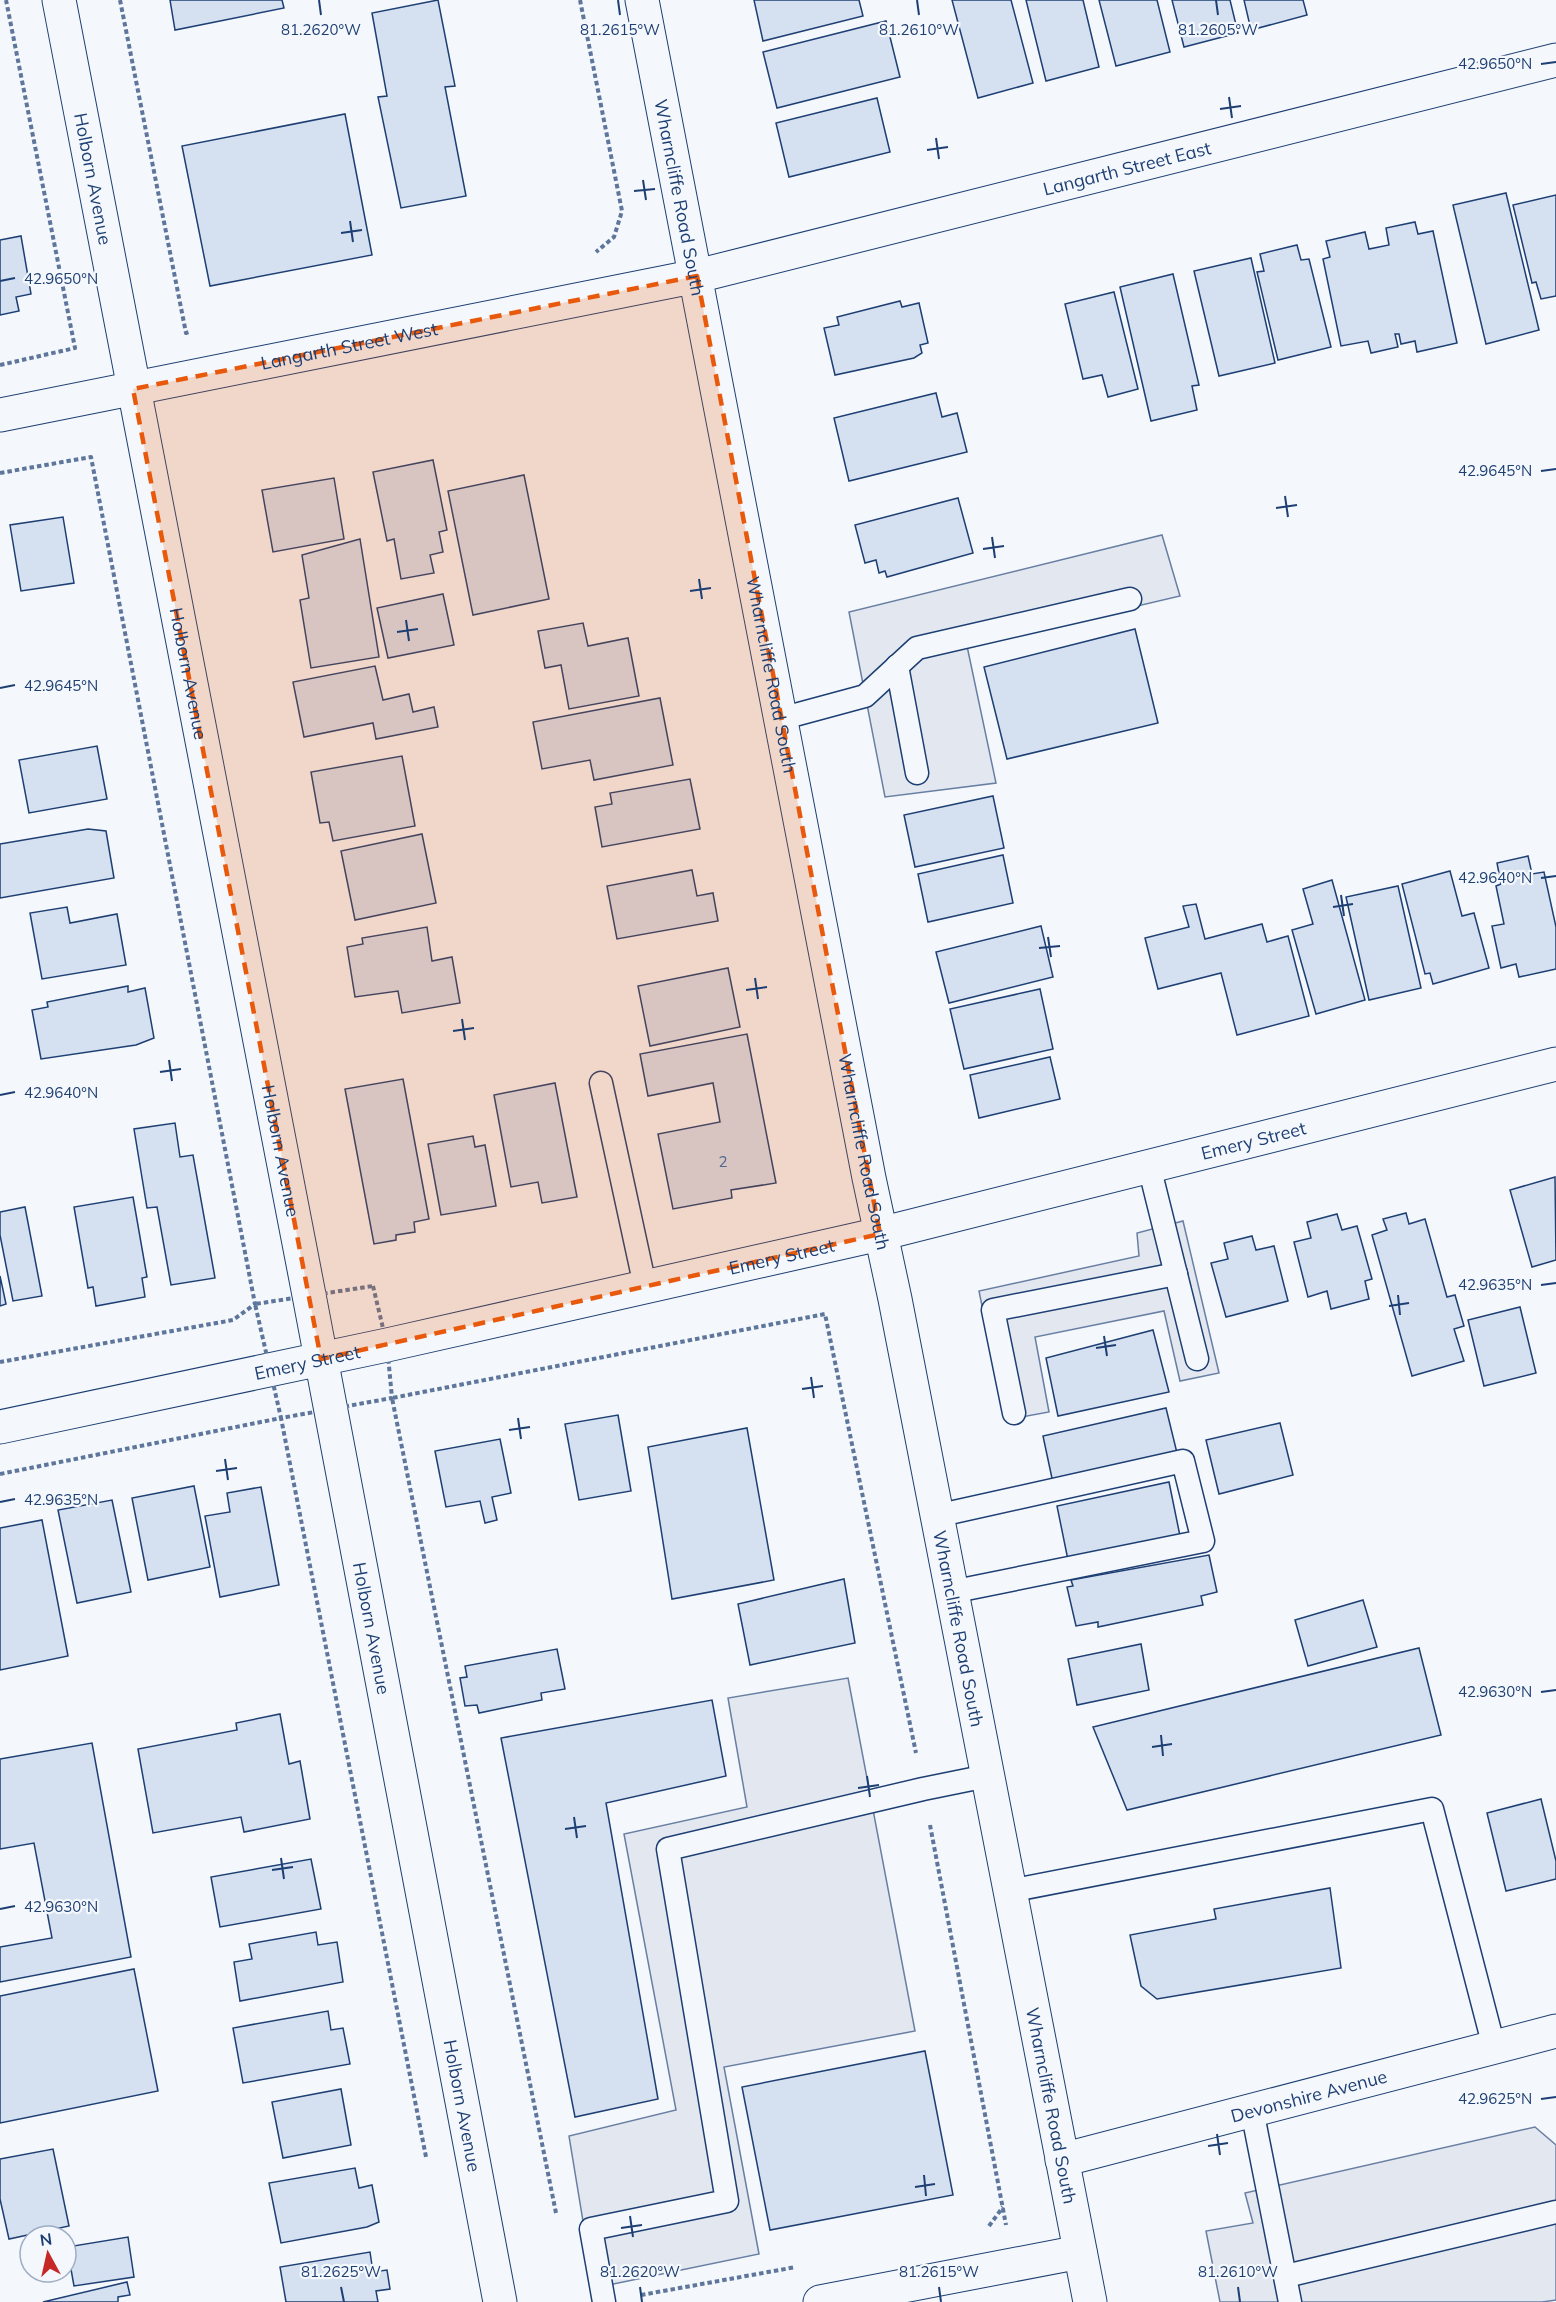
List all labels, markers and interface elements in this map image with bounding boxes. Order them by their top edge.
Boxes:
text: 81.2620°W [281,20,361,39]
text: 81.2615°W [580,20,660,39]
text: 81.2610°W [879,20,959,39]
text: 81.2605°W [1178,20,1258,39]
text: 42.9650°N [1458,54,1532,73]
street label: Wharncliffe Road South [650,97,710,298]
street label: Holborn Avenue [70,111,117,247]
street label: Langarth Street East [1040,136,1213,200]
text: 42.9650°N [24,269,98,288]
street label: Langarth Street West [259,317,440,374]
text: 42.9645°N [1458,461,1532,480]
street label: Wharncliffe Road South [742,574,802,775]
street label: Holborn Avenue [165,606,213,742]
text: 42.9645°N [24,676,98,695]
text: 42.9640°N [1458,868,1532,887]
street label: Wharncliffe Road South [834,1052,896,1252]
text: 42.9640°N [24,1083,98,1102]
street label: Holborn Avenue [257,1083,305,1219]
street label: Emery Street [1199,1116,1308,1164]
house number: 2 [718,1152,728,1171]
street label: Emery Street [727,1233,836,1279]
text: 42.9635°N [1458,1275,1532,1294]
street label: Emery Street [252,1340,362,1384]
text: 42.9635°N [24,1490,98,1509]
street label: Wharncliffe Road South [929,1528,989,1729]
street label: Holborn Avenue [348,1560,396,1696]
text: 42.9630°N [1458,1682,1532,1701]
text: 42.9630°N [24,1897,98,1916]
street label: Wharncliffe Road South [1021,2005,1082,2206]
street label: Holborn Avenue [439,2038,487,2174]
street label: Devonshire Avenue [1228,2064,1389,2127]
text: 42.9625°N [1458,2089,1532,2108]
north arrow [18,2224,78,2284]
text: N [39,2228,53,2250]
text: 81.2625°W [301,2262,381,2281]
text: 81.2620°W [600,2262,680,2281]
text: 81.2615°W [899,2262,979,2281]
text: 81.2610°W [1198,2262,1278,2281]

